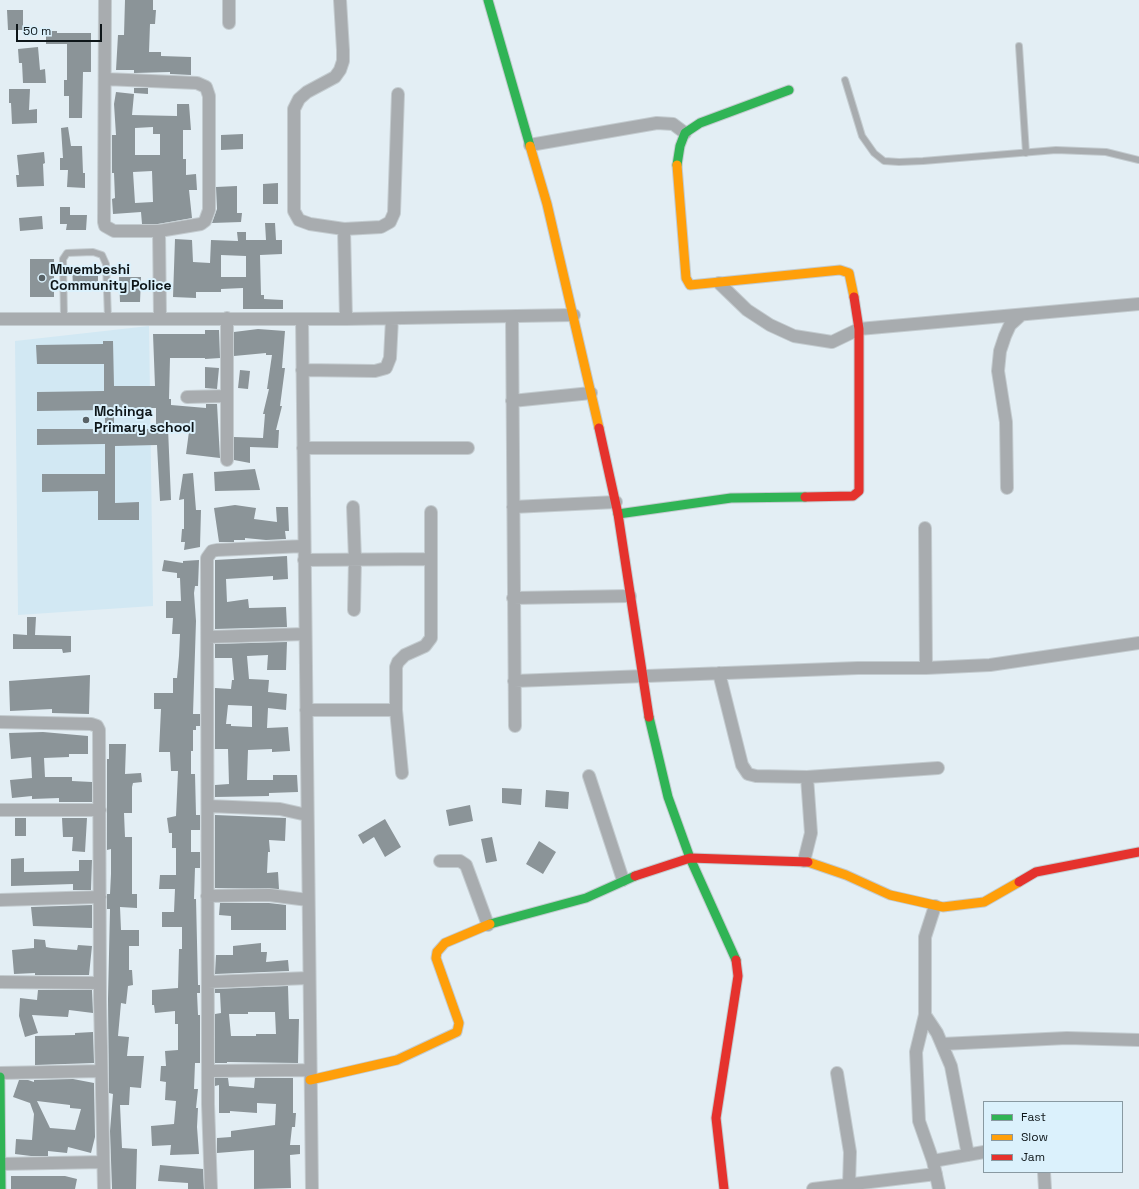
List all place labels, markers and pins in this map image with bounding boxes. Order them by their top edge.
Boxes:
place label: Mwembeshi Community Police [50,262,172,294]
marker: Mwembeshi Community Police [37,273,47,283]
place label: Mchinga Primary school [94,404,195,436]
marker: Mchinga Primary school [81,415,91,425]

